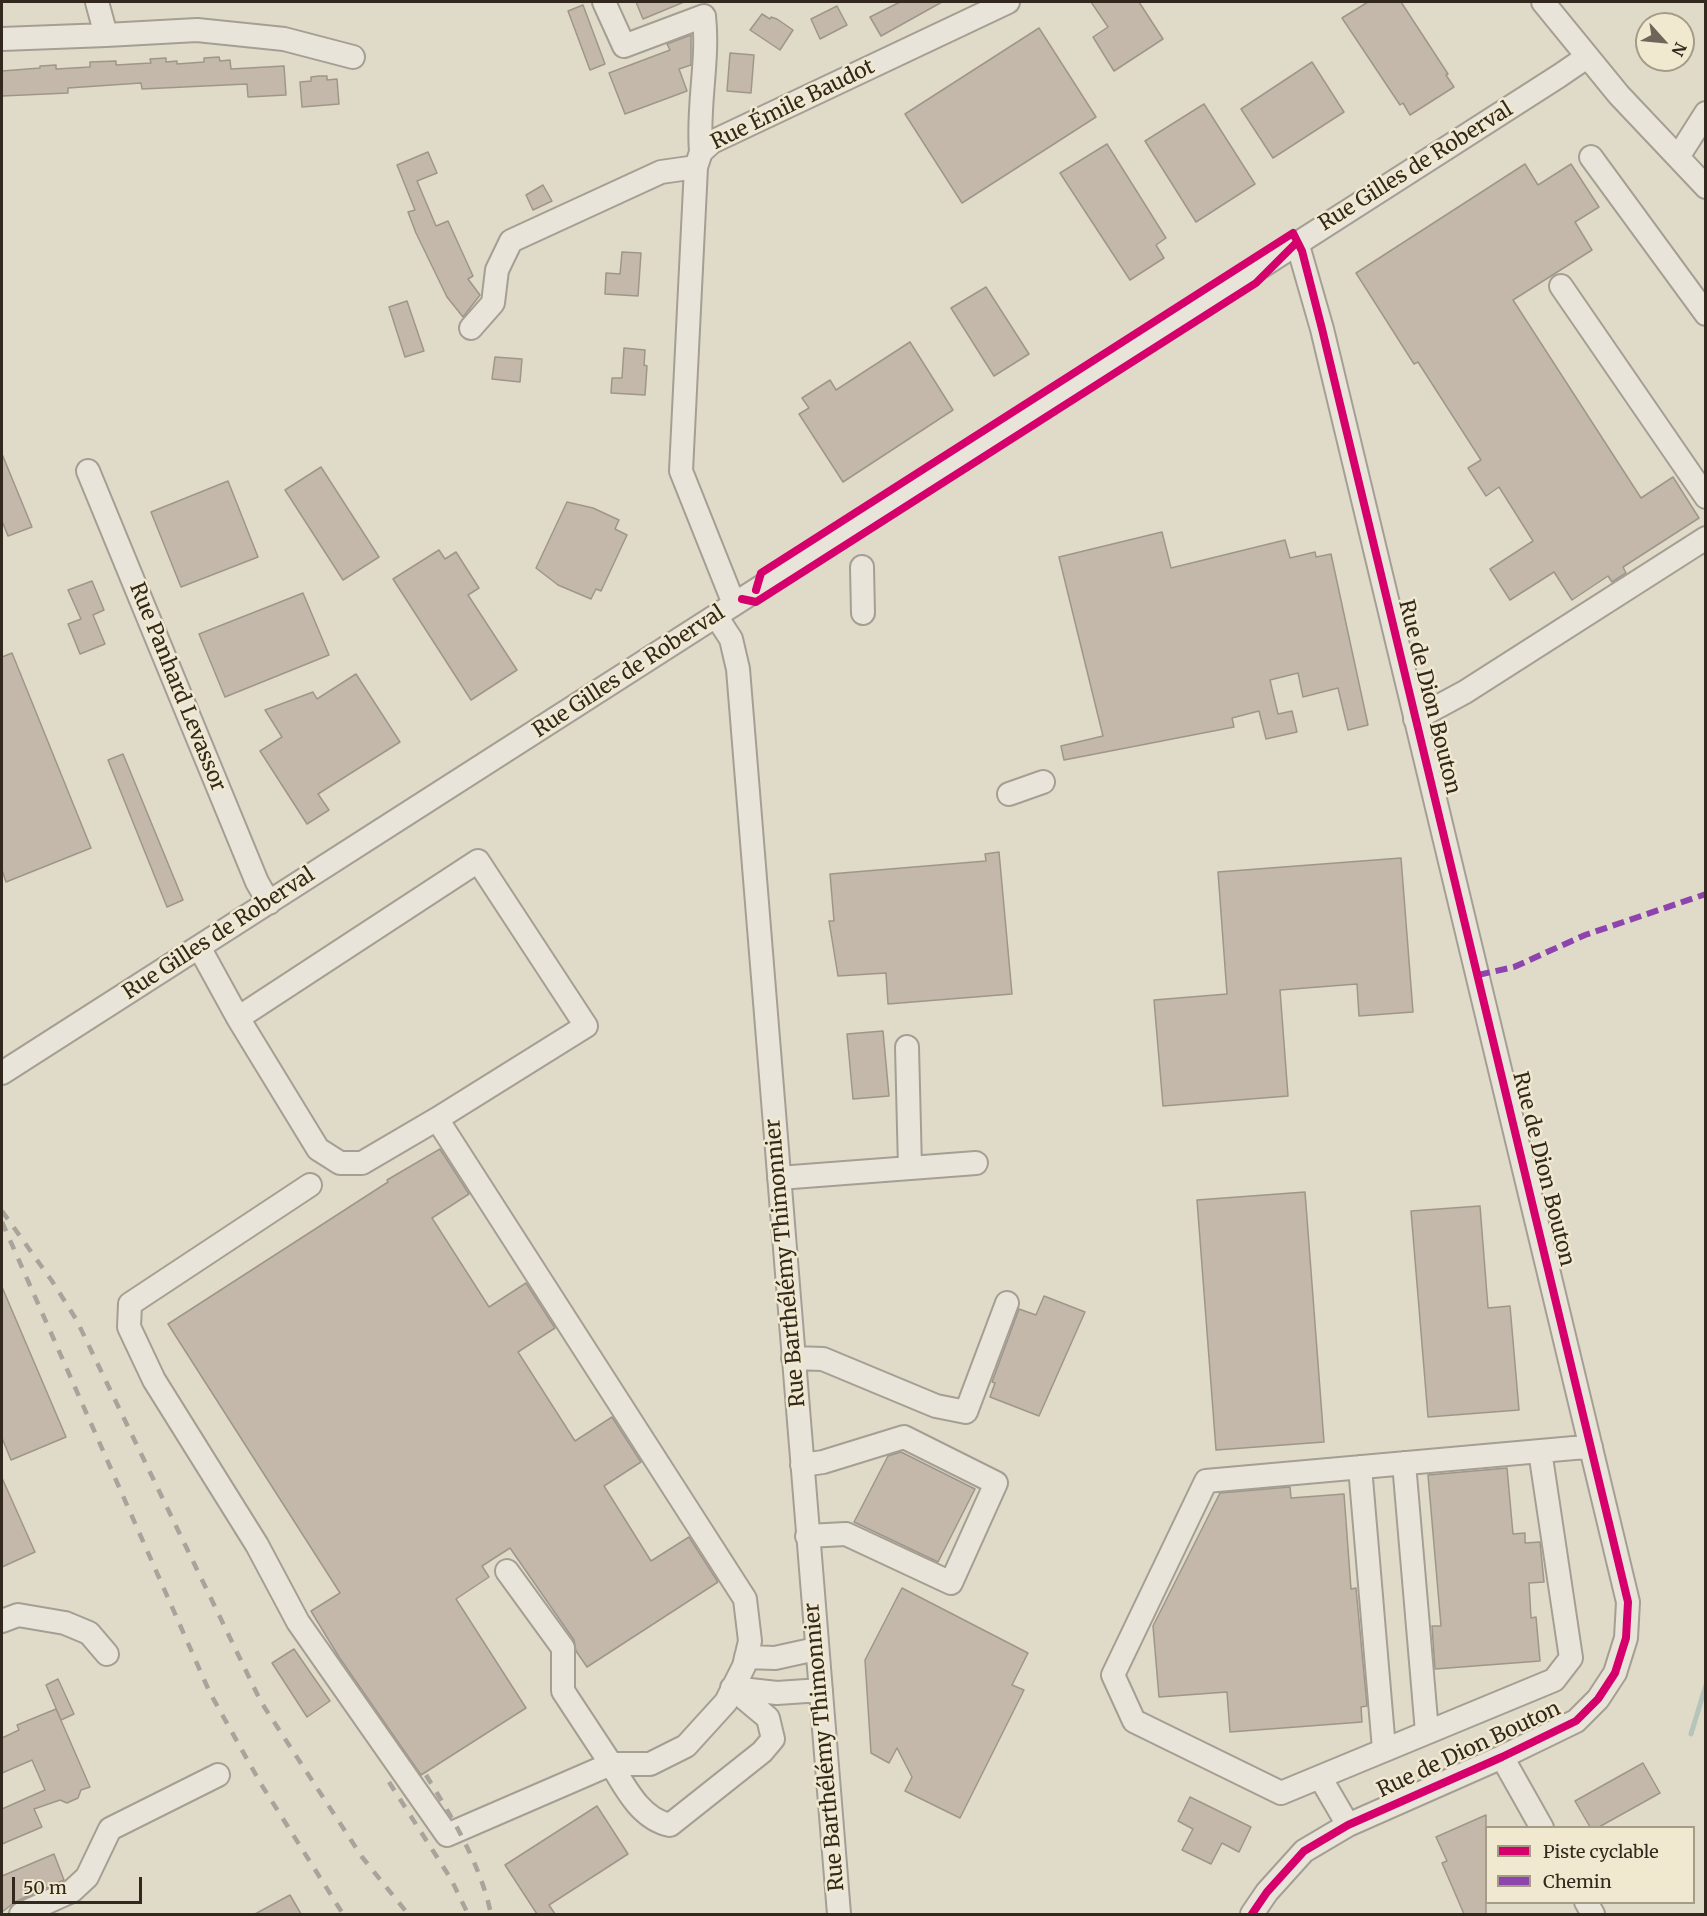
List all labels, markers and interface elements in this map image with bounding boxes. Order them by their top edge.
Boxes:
north arrow [1635,12,1695,72]
text: N [1667,39,1691,59]
street label: Rue Émile Baudot [707,55,879,155]
street label: Rue Gilles de Roberval [1314,97,1518,237]
street label: Rue Panhard Levassor [124,579,230,795]
street label: Rue de Dion Bouton [1393,597,1465,797]
street label: Rue Gilles de Roberval [528,600,730,744]
street label: Rue Gilles de Roberval [118,862,320,1006]
street label: Rue de Dion Bouton [1507,1069,1579,1269]
street label: Rue Barthélémy Thimonnier [761,1118,811,1408]
street label: Rue Barthélémy Thimonnier [800,1602,850,1892]
street label: Rue de Dion Bouton [1373,1696,1565,1804]
legend [1485,1826,1695,1904]
text: Piste cyclable [1543,1840,1659,1863]
scale bar [15,1865,146,1903]
text: Chemin [1543,1870,1612,1893]
text: 50 m [23,1876,67,1899]

